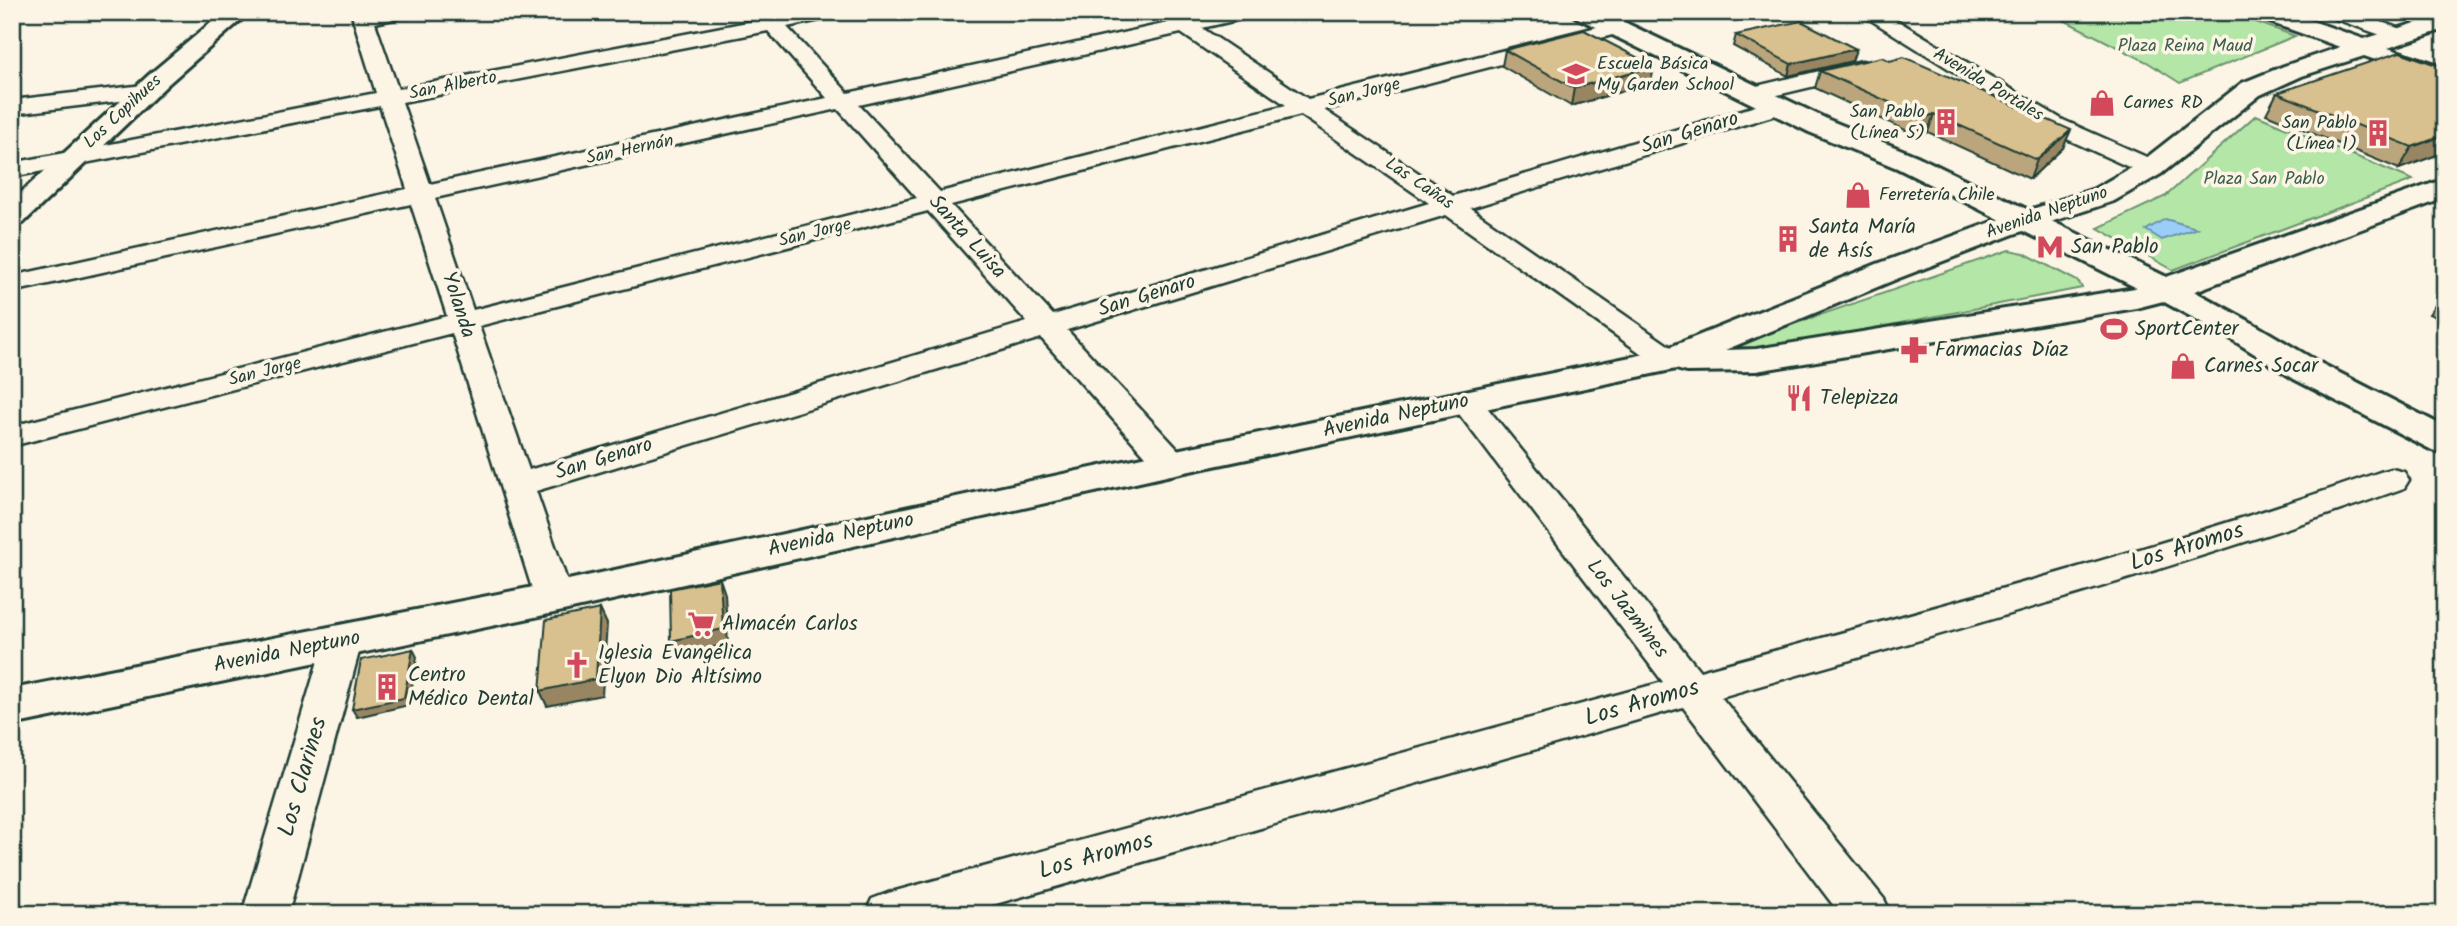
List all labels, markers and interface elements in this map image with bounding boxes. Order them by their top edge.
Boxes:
park label: Plaza Reina Maud [2118,32,2253,61]
street label: Avenida Portales [1927,40,2049,130]
place label: Escuela Básica My Garden School [1597,50,1735,100]
school or university icon: Escuela Básica My Garden School [1561,59,1591,89]
street label: San Alberto [407,63,499,109]
street label: Los Copihues [77,67,169,156]
street label: San Jorge [1325,70,1403,116]
shop icon: Carnes RD [2087,88,2117,118]
place label: Carnes RD [2123,89,2203,118]
place label: San Pablo (Línea 5) [1850,98,1925,148]
street label: San Genaro [1637,103,1743,163]
building icon: San Pablo (Línea 5) [1931,107,1961,137]
place label: San Pablo (Línea 1) [2282,109,2357,159]
building icon: San Pablo (Línea 1) [2363,118,2393,148]
street label: San Hernán [584,127,676,173]
street label: Las Cañas [1379,150,1460,218]
park label: Plaza San Pablo [2203,165,2325,194]
street label: Avenida Neptuno [1982,179,2112,247]
shop icon: Ferretería Chile [1843,180,1873,210]
place label: Ferretería Chile [1879,181,1995,210]
street label: Santa Luisa [920,187,1014,287]
street label: San Jorge [776,210,854,256]
place label: Santa María de Asís [1809,211,1916,268]
building icon: Santa María de Asís [1773,224,1803,254]
place label: San Pablo [2071,231,2159,264]
metro station icon: San Pablo [2035,232,2065,262]
street label: San Genaro [1094,266,1200,326]
street label: Yolanda [432,268,484,342]
place label: SportCenter [2135,313,2240,346]
sports icon: SportCenter [2099,314,2129,344]
place label: Farmacias Díaz [1935,334,2069,367]
pharmacy icon: Farmacias Díaz [1899,335,1929,365]
street label: San Jorge [226,349,304,395]
place label: Carnes Socar [2204,350,2319,383]
shop icon: Carnes Socar [2168,351,2198,381]
place label: Telepizza [1820,382,1899,415]
restaurant icon: Telepizza [1784,383,1814,413]
street label: Avenida Neptuno [1320,384,1472,448]
street label: San Genaro [551,429,657,489]
street label: Avenida Neptuno [765,503,917,567]
street label: Los Aromos [2125,511,2249,583]
street label: Los Jazmines [1577,552,1677,666]
place label: Almacén Carlos [722,608,858,641]
supermarket icon: Almacén Carlos [686,609,716,639]
street label: Avenida Neptuno [211,622,363,682]
place label: Iglesia Evangélica Elyon Dio Altísimo [598,637,762,694]
church icon: Iglesia Evangélica Elyon Dio Altísimo [562,650,592,680]
place label: Centro Médico Dental [408,659,534,716]
street label: Los Aromos [1580,668,1704,738]
building icon: Centro Médico Dental [372,672,402,702]
street label: Los Clarines [267,713,339,841]
street label: Los Aromos [1034,821,1158,891]

